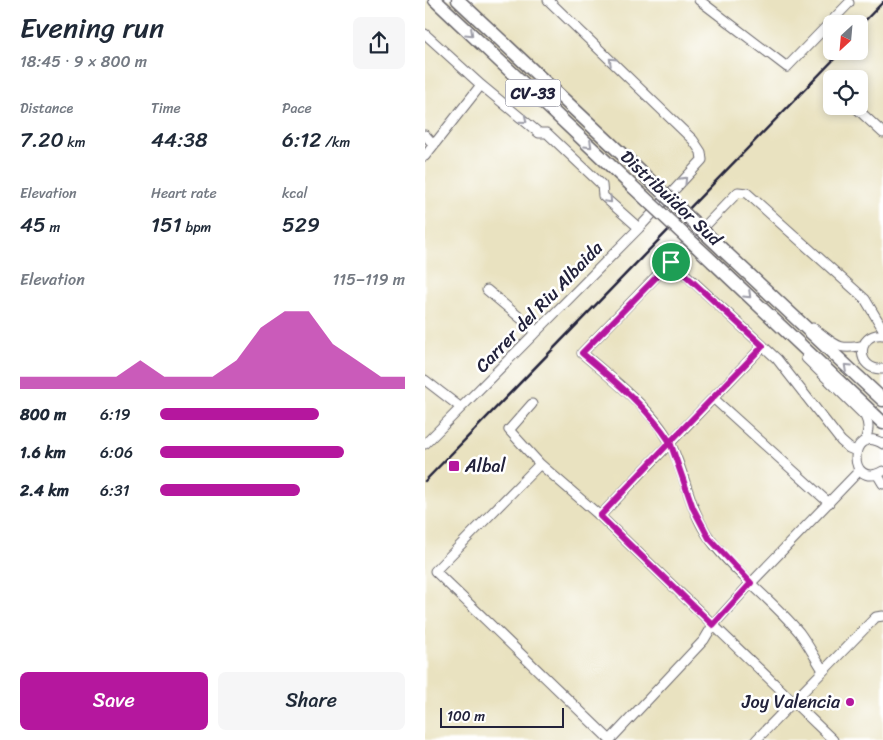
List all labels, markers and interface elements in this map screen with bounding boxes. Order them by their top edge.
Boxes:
text: Evening run [20,3,164,52]
north arrow [823,15,867,60]
map controls [823,15,868,115]
button: share [353,17,405,69]
one-way arrow [465,27,474,36]
text: 18:45 · 9 × 800 m [20,47,147,76]
one-way arrow [608,58,617,67]
button: locate [823,70,868,115]
road number: CV-33 [505,80,561,106]
text: Distance [20,96,73,121]
text: Time [151,96,181,121]
text: Pace [282,96,312,121]
one-way arrow [518,115,527,124]
text: 7.20 [20,121,64,159]
text: 44:38 [151,121,208,159]
text: 6:12 [282,121,321,159]
text: km [64,130,86,155]
text: /km [321,130,350,155]
one-way arrow [583,139,592,148]
street label: Distribuïdor Sud [613,142,731,255]
one-way arrow [678,177,687,186]
text: Elevation [20,181,77,206]
text: Heart rate [151,181,217,206]
text: kcal [282,181,307,206]
one-way arrow [603,194,612,203]
text: 45 [20,206,46,244]
text: 151 [151,206,182,244]
text: 529 [282,206,320,244]
text: m [46,215,60,240]
text: bpm [182,215,211,240]
street label: Carrer del Riu Albaida [467,233,611,381]
pin [650,241,692,283]
icon: arrive [657,248,685,276]
text: Elevation [20,265,85,294]
text: 115–119 m [332,265,405,294]
one-way arrow [742,289,751,298]
one-way arrow [844,364,853,373]
text: 800 m [20,400,66,429]
text: 6:19 [100,400,131,429]
text: 1.6 km [20,438,66,467]
text: 6:06 [100,438,133,467]
place label: Albal [464,450,507,482]
marker: Albal [447,459,461,473]
text: 2.4 km [20,476,69,505]
text: 6:31 [100,476,130,505]
button: Save [20,672,208,730]
button: Share [218,672,405,730]
place label: Joy Valencia [741,686,841,718]
marker: Joy Valencia [844,696,856,708]
text: 100 m [447,704,485,729]
scale bar [440,705,564,728]

